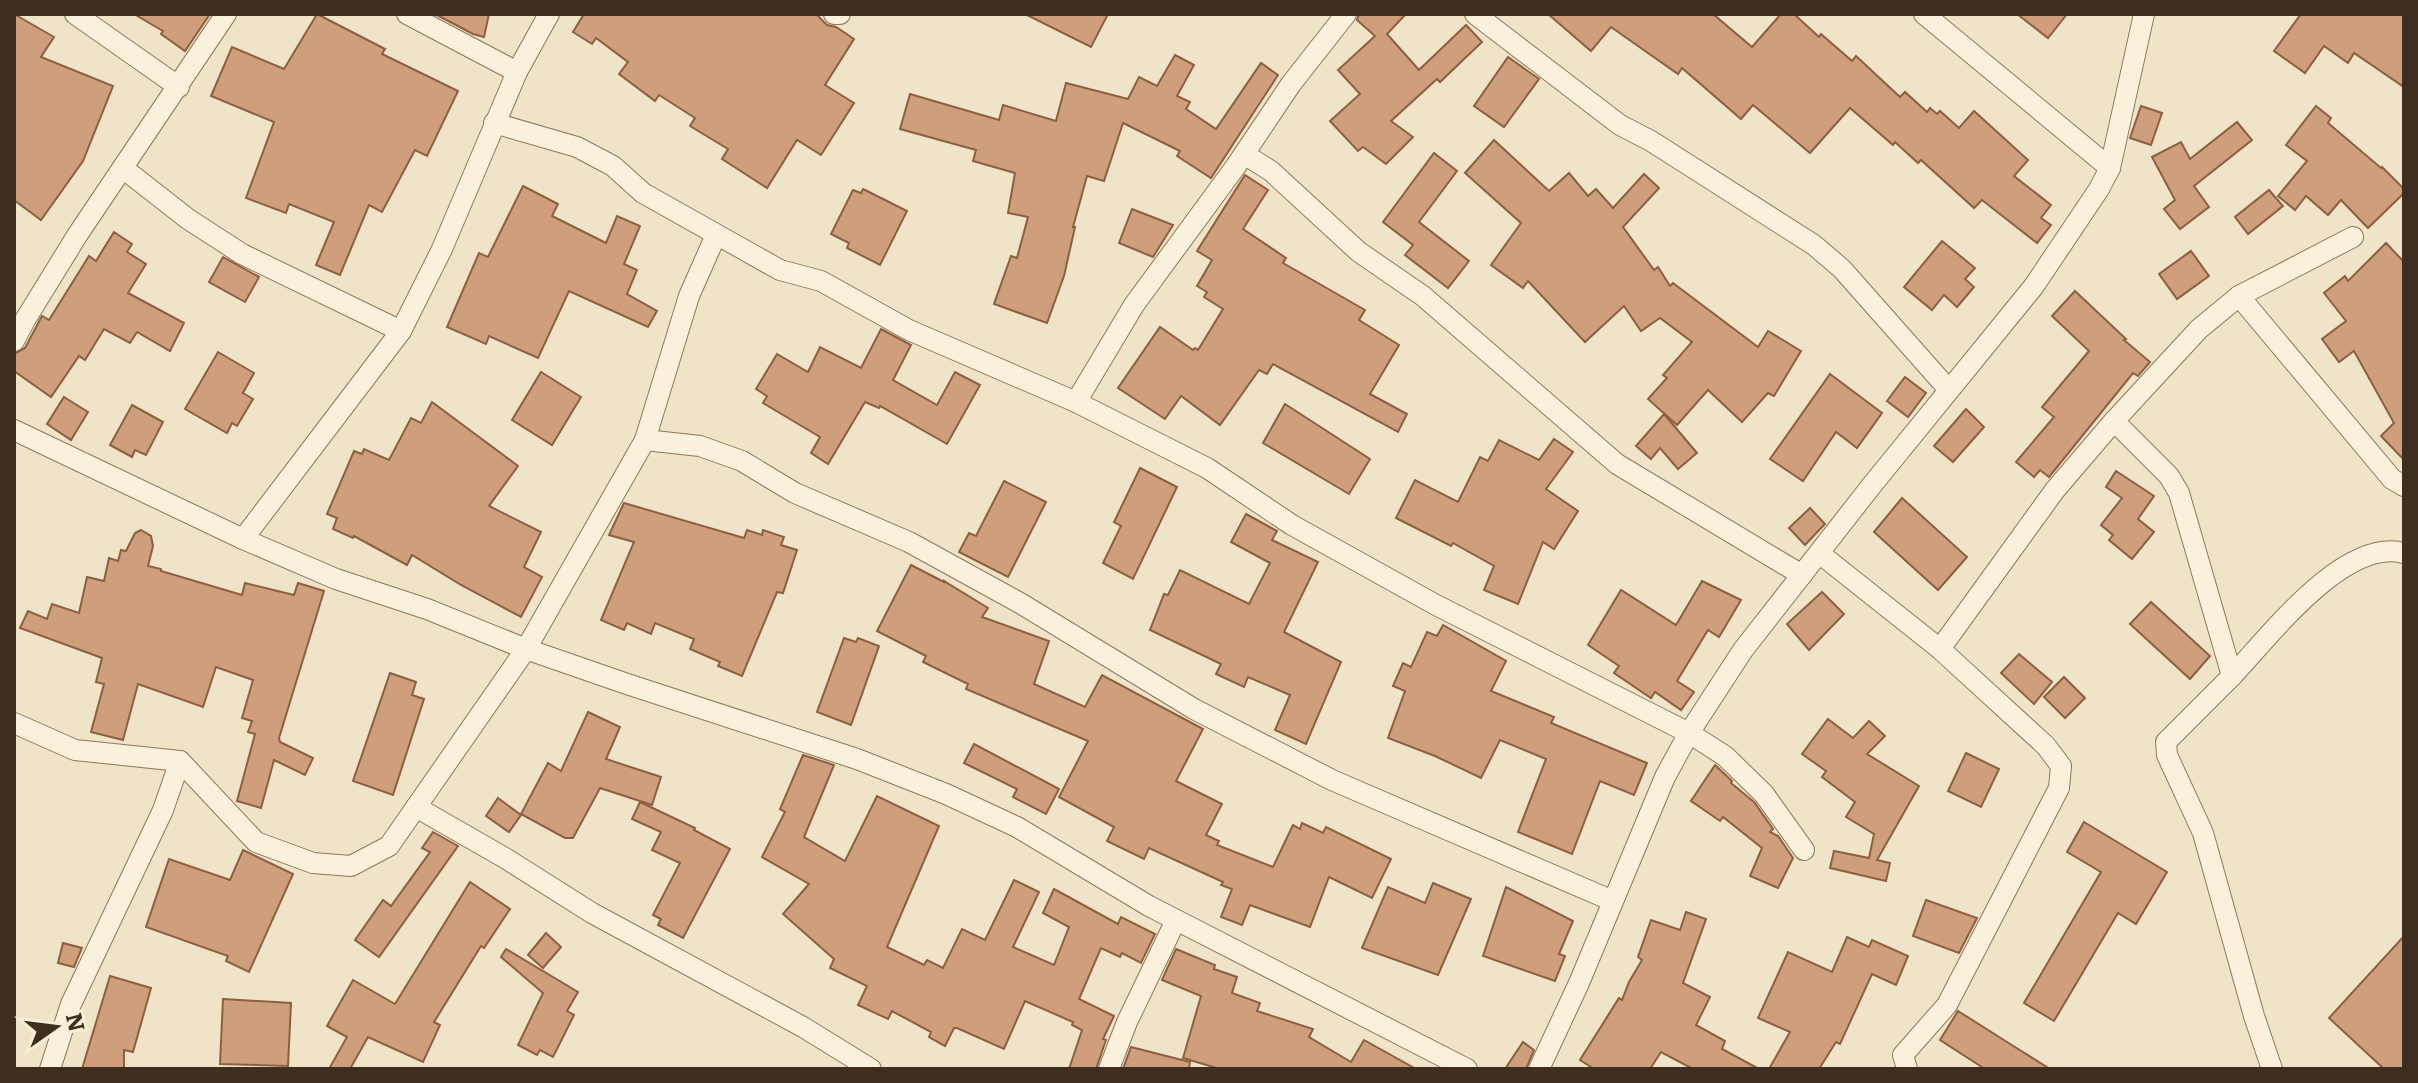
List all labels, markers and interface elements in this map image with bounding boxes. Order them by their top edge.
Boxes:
north arrow [16,987,96,1067]
text: N [59,1009,95,1035]

